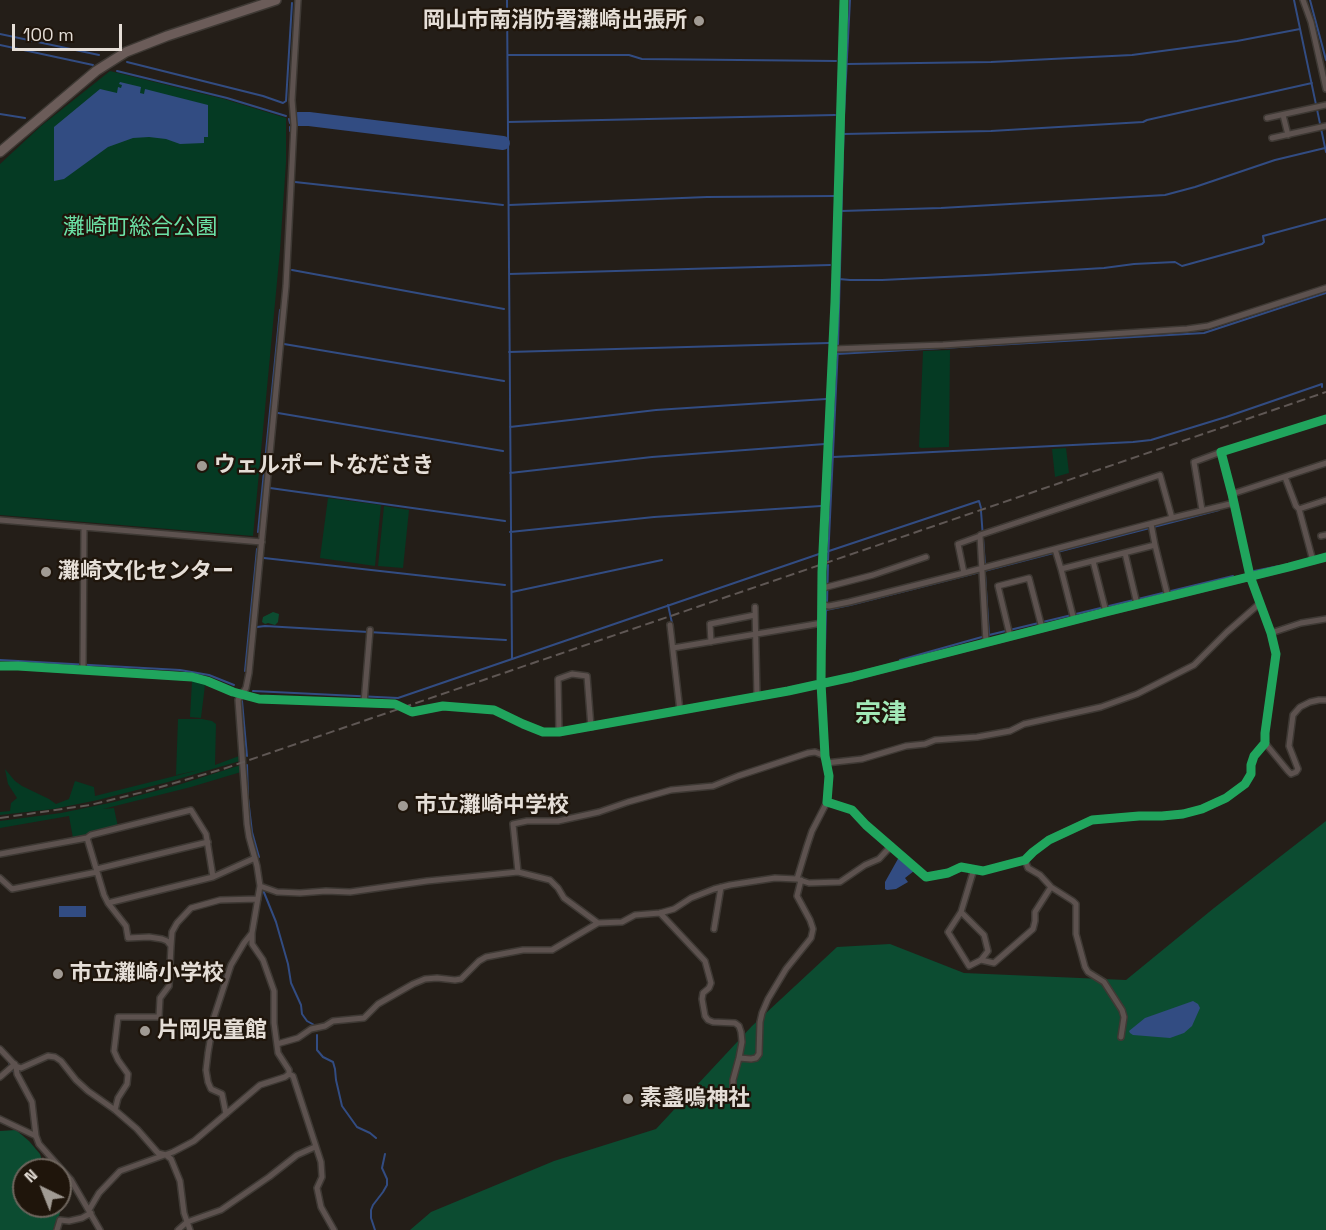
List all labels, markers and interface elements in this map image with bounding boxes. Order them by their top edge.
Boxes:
place label: 岡山市南消防署灘崎出張所 [423,8,687,34]
scale bar [15,12,124,50]
marker: 岡山市南消防署灘崎出張所 [692,14,706,28]
text: 100 m [23,23,74,46]
park label: 灘崎町総合公園 [63,215,217,241]
place label: ウェルポートなださき [214,453,434,479]
marker: ウェルポートなださき [195,459,209,473]
place label: 灘崎文化センター [58,559,234,585]
marker: 灘崎文化センター [39,565,53,579]
district label: 宗津 [855,699,907,731]
place label: 市立灘崎中学校 [415,793,569,819]
marker: 市立灘崎中学校 [396,799,410,813]
place label: 市立灘崎小学校 [70,961,224,987]
marker: 市立灘崎小学校 [51,967,65,981]
place label: 片岡児童館 [157,1018,267,1044]
marker: 片岡児童館 [138,1024,152,1038]
place label: 素盞嗚神社 [640,1086,750,1112]
marker: 素盞嗚神社 [621,1092,635,1106]
north arrow [12,1158,72,1218]
text: N [20,1165,42,1187]

